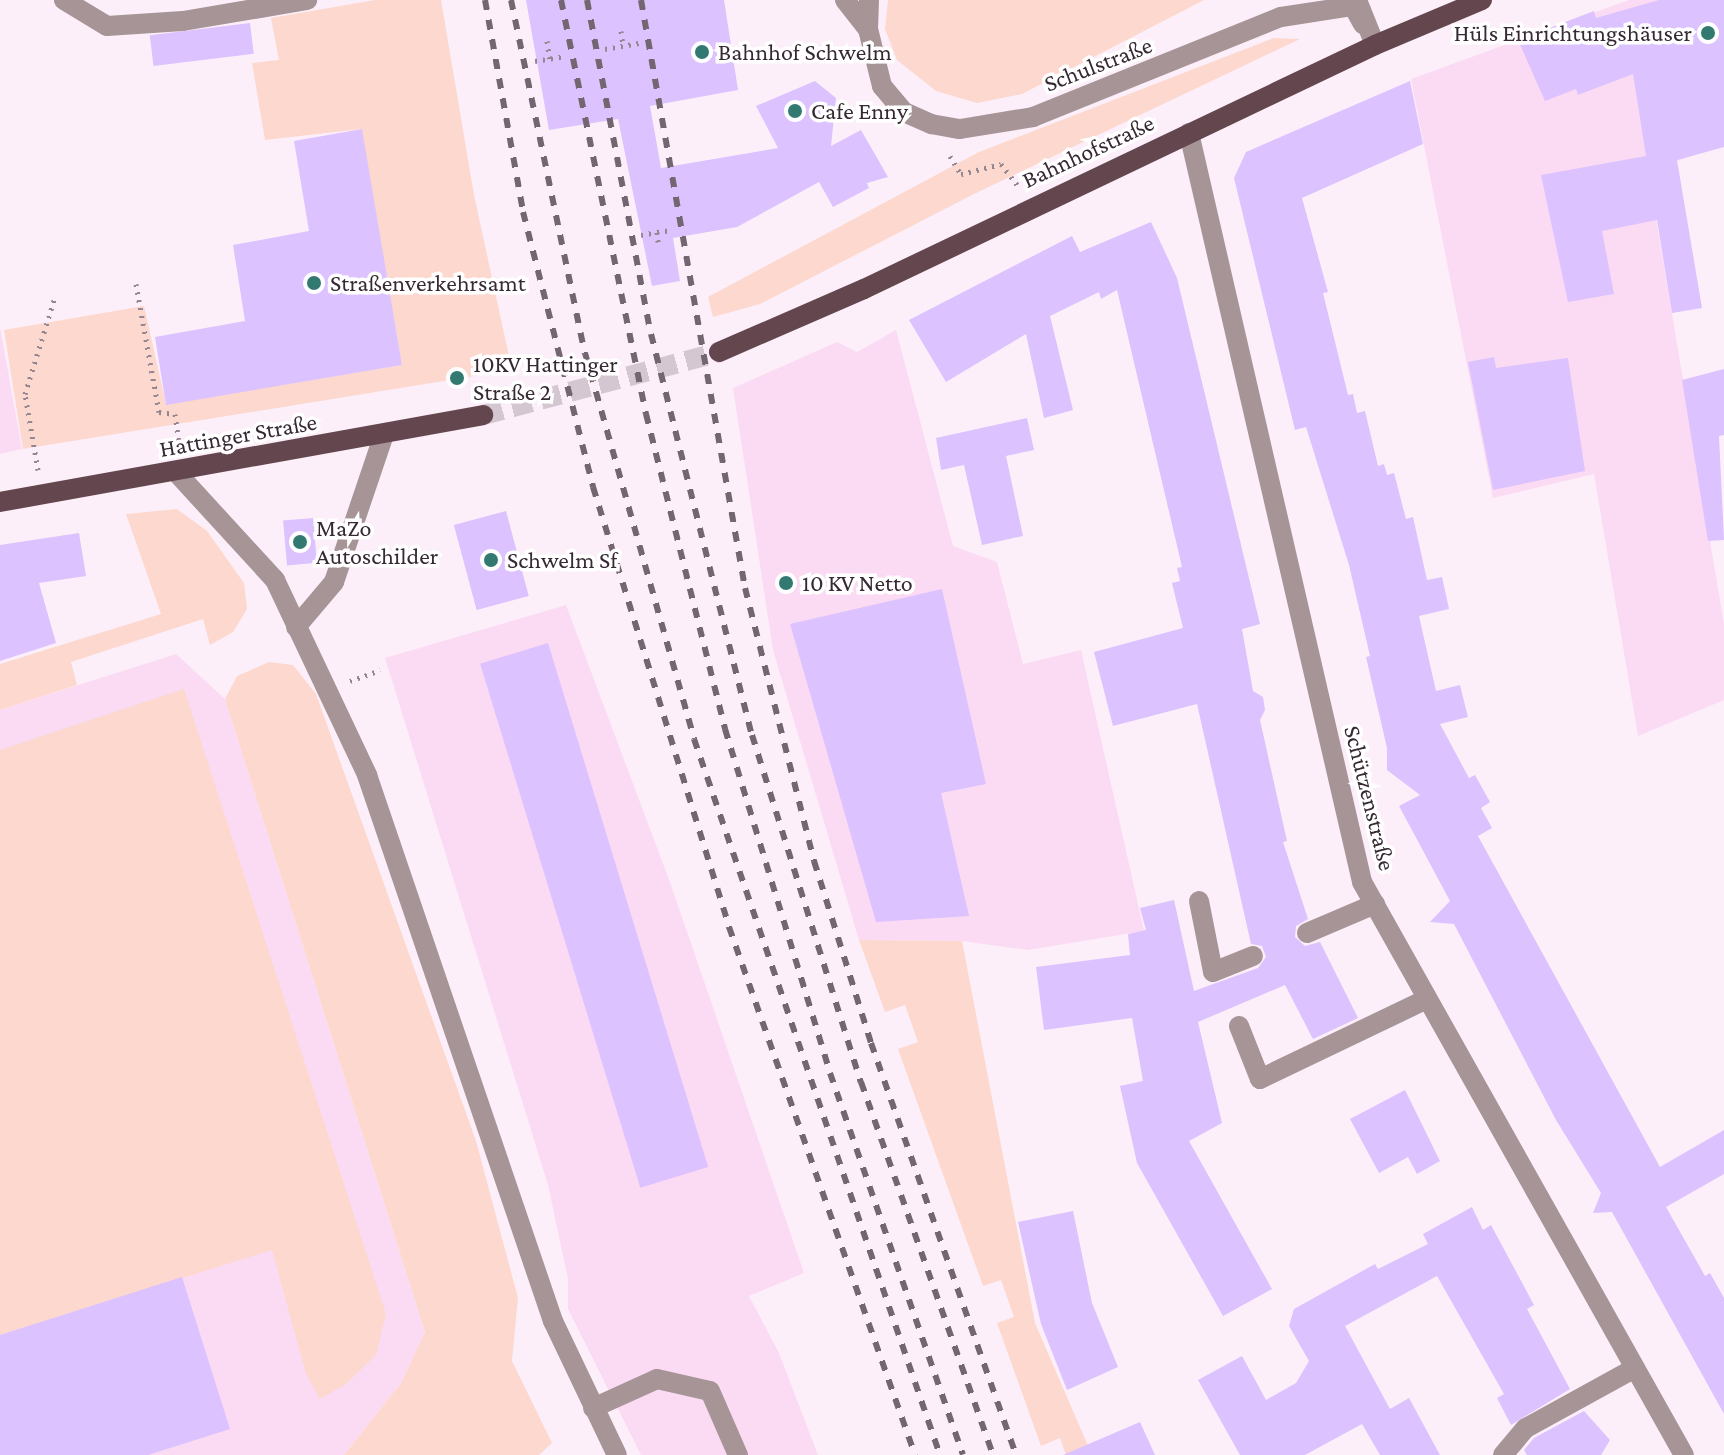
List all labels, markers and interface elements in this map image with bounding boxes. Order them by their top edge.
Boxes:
place label: Hüls Einrichtungshäuser [1454,19,1692,47]
marker: Hüls Einrichtungshäuser [1699,24,1717,42]
street label: Schulstraße [1040,30,1156,98]
place label: Bahnhof Schwelm [718,38,892,66]
marker: Bahnhof Schwelm [693,43,711,61]
place label: Cafe Enny [811,97,908,125]
marker: Cafe Enny [786,102,804,120]
street label: Bahnhofstraße [1017,108,1159,194]
place label: Straßenverkehrsamt [330,269,526,297]
marker: Straßenverkehrsamt [305,274,323,292]
place label: 10KV Hattinger Straße 2 [473,350,618,406]
marker: 10KV Hattinger Straße 2 [448,369,466,387]
street label: Hattinger Straße [157,407,319,463]
place label: MaZo Autoschilder [316,514,438,570]
marker: MaZo Autoschilder [291,533,309,551]
place label: Schwelm Sf [507,546,617,574]
marker: Schwelm Sf [482,551,500,569]
place label: 10 KV Netto [802,569,913,597]
marker: 10 KV Netto [777,574,795,592]
street label: Schützenstraße [1338,722,1402,874]

